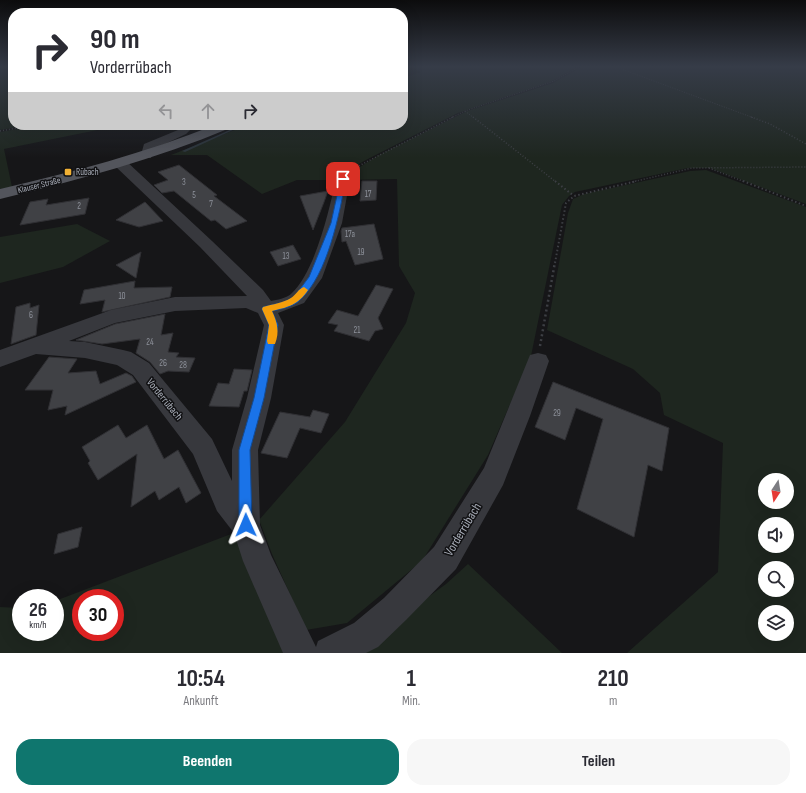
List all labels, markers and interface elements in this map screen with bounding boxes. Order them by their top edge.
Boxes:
text: 90 m [90,23,140,56]
icon: right [24,24,76,76]
text: Vorderrübach [90,57,172,78]
icon: left [155,100,177,122]
icon: ahead [197,100,219,122]
icon: right [239,100,261,122]
pin [326,162,360,196]
marker: Rübach [63,167,73,177]
place label: Rübach [76,167,99,178]
icon: arrive [332,168,354,190]
street label: Klauser Straße [17,175,62,196]
house number: 3 [182,177,186,188]
house number: 17 [365,189,372,200]
house number: 5 [192,190,196,201]
house number: 7 [209,199,213,210]
house number: 2 [77,201,81,212]
house number: 17a [345,229,355,240]
house number: 19 [357,247,365,258]
house number: 13 [283,251,290,262]
house number: 10 [118,291,126,302]
house number: 6 [29,310,33,321]
house number: 21 [354,325,361,336]
house number: 24 [146,337,154,348]
house number: 26 [159,358,167,369]
house number: 28 [179,360,187,371]
street label: Vorderrübach [144,376,186,423]
house number: 29 [553,408,561,419]
north arrow [758,473,794,509]
map controls [758,473,794,641]
street label: Vorderrübach [441,500,485,559]
position arrow [225,504,267,546]
button: sound [758,517,794,553]
button: search [758,561,794,597]
speed limit sign: 30 [72,589,124,641]
text: 26 [29,598,47,622]
button: layers [758,605,794,641]
text: km/h [29,619,47,631]
text: 10:54 [177,664,225,693]
text: 1 [406,664,416,693]
text: 210 [597,664,629,693]
text: Ankunft [183,693,219,709]
text: Min. [402,693,420,709]
text: m [609,693,617,709]
button: Beenden [16,739,399,785]
button: Teilen [407,739,790,785]

